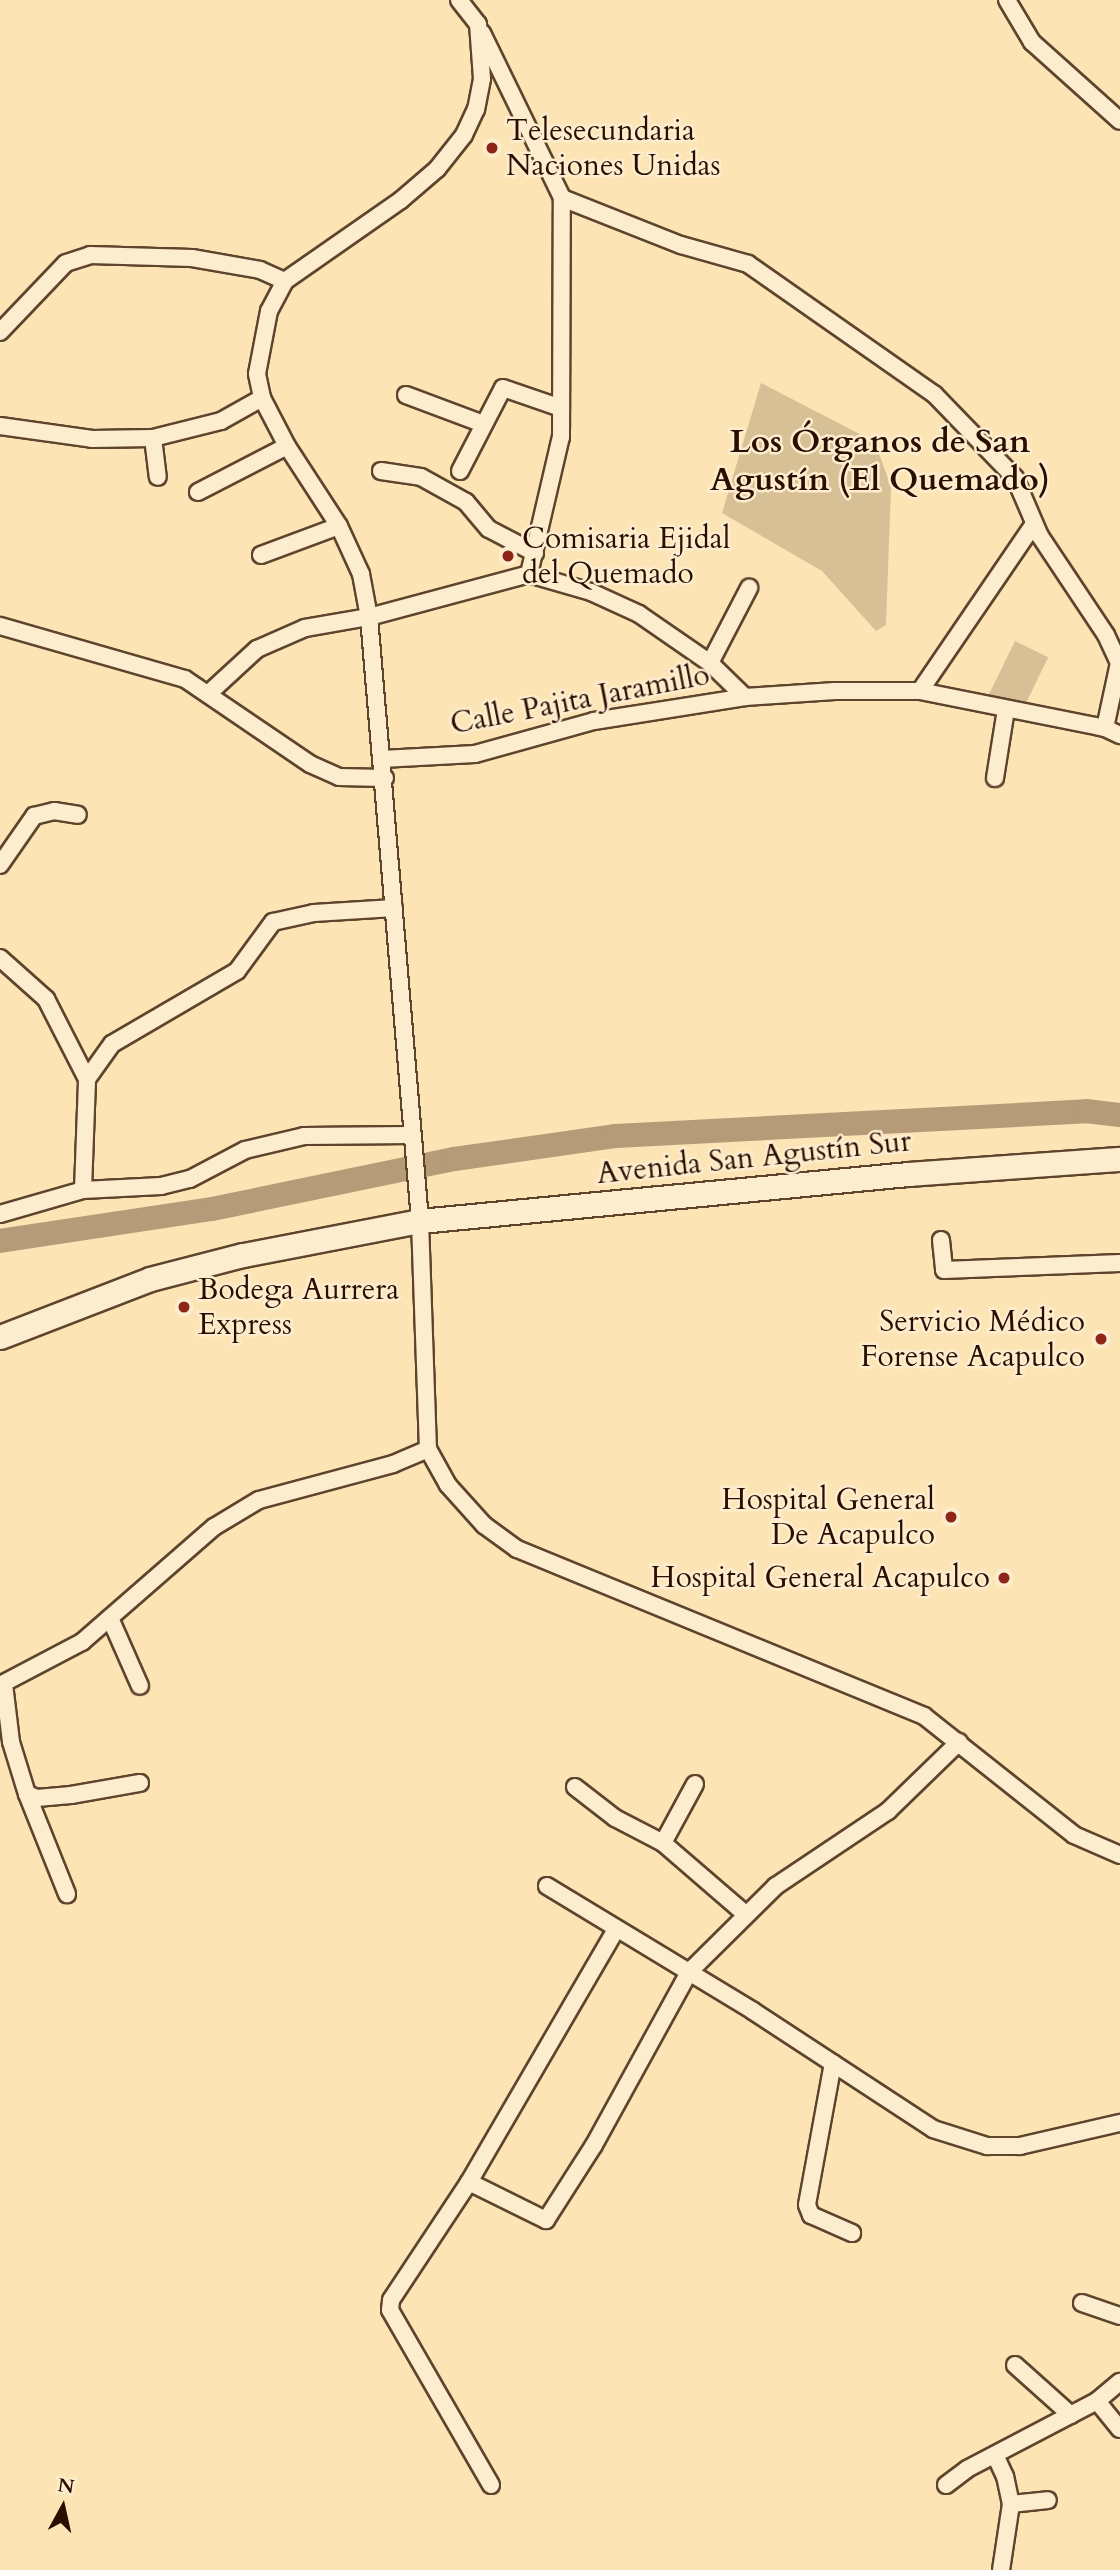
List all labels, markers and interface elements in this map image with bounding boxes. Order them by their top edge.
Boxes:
place label: Telesecundaria Naciones Unidas [506,113,721,184]
marker: Telesecundaria Naciones Unidas [484,140,500,156]
district label: Los Órganos de San Agustín (El Quemado) [710,422,1050,500]
place label: Comisaria Ejidal del Quemado [522,521,730,592]
marker: Comisaria Ejidal del Quemado [500,548,516,564]
street label: Calle Pajita Jaramillo [447,657,713,743]
street label: Avenida San Agustín Sur [595,1124,913,1192]
place label: Bodega Aurrera Express [198,1272,399,1342]
marker: Bodega Aurrera Express [176,1299,192,1315]
place label: Servicio Médico Forense Acapulco [860,1304,1085,1374]
marker: Servicio Médico Forense Acapulco [1091,1329,1111,1349]
place label: Hospital General De Acapulco [722,1482,935,1552]
marker: Hospital General De Acapulco [941,1507,961,1527]
place label: Hospital General Acapulco [651,1560,990,1596]
marker: Hospital General Acapulco [996,1570,1012,1586]
north arrow [28,2472,98,2542]
text: N [56,2472,76,2500]

